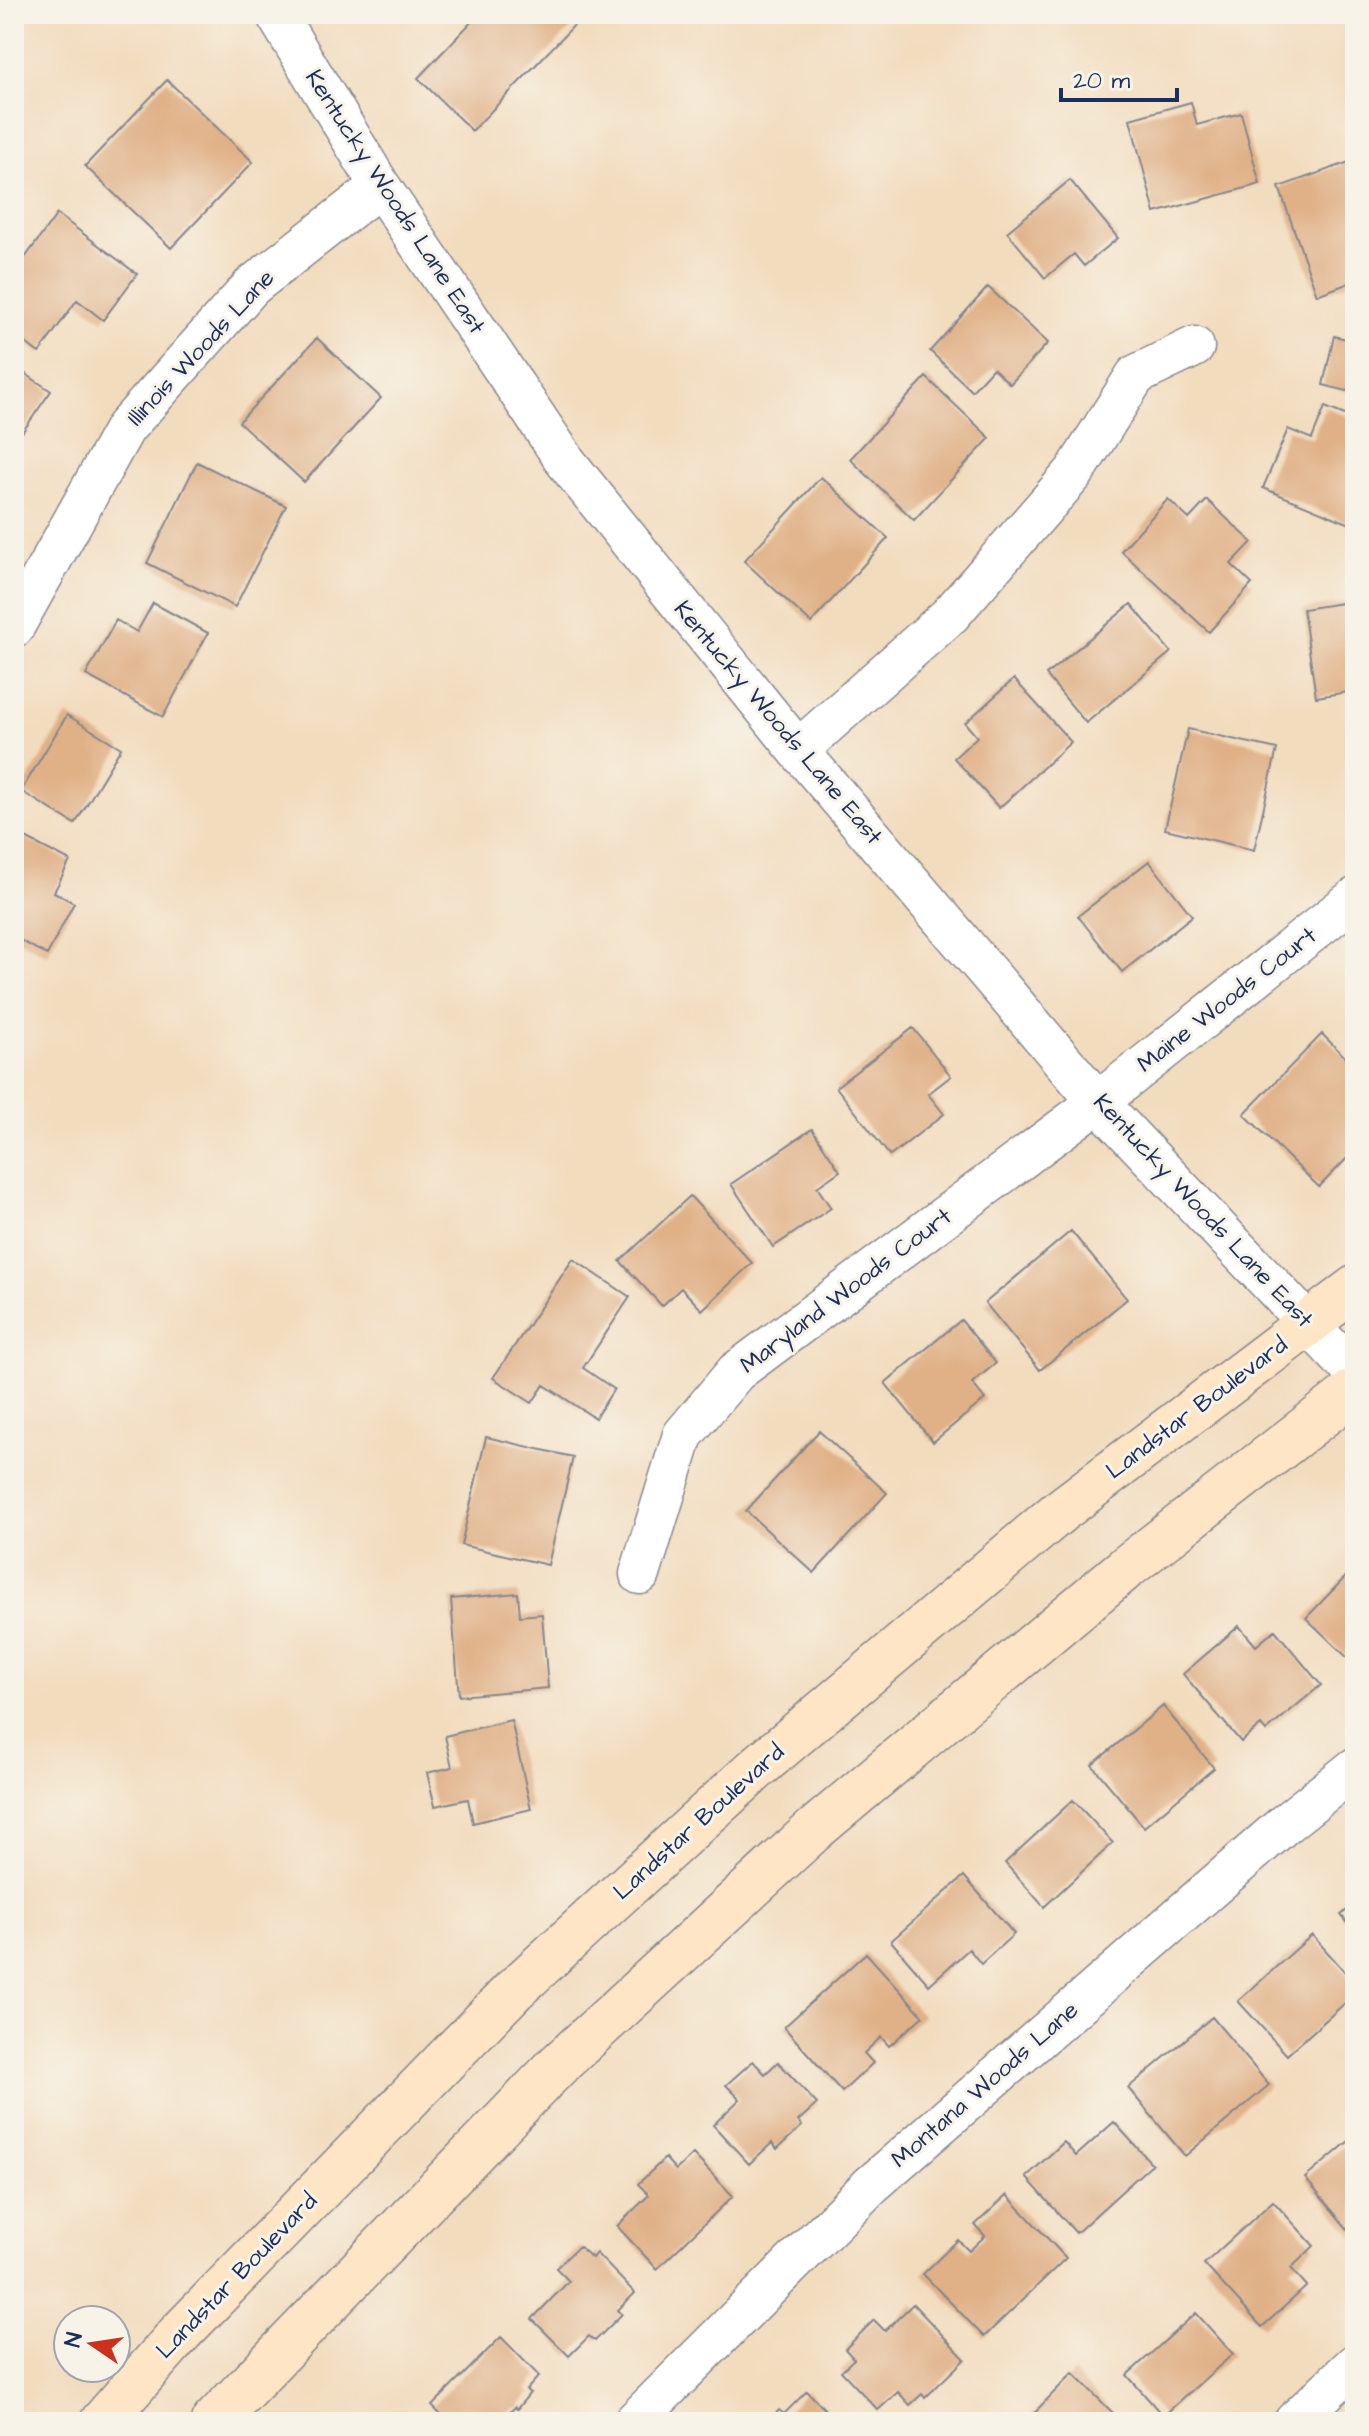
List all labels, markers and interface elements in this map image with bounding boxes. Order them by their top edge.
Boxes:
scale bar [1061,52,1177,102]
street label: Kentucky Woods Lane East [296,63,494,342]
text: 20 m [1073,64,1130,98]
street label: Illinois Woods Lane [119,262,283,434]
street label: Kentucky Woods Lane East [665,594,891,853]
street label: Maine Woods Court [1130,919,1324,1081]
street label: Kentucky Woods Lane East [1084,1086,1321,1337]
street label: Maryland Woods Court [733,1200,960,1383]
street label: Landstar Boulevard [1099,1328,1295,1488]
street label: Landstar Boulevard [606,1736,792,1908]
street label: Montana Woods Lane [884,1994,1086,2176]
street label: Landstar Boulevard [148,2185,326,2367]
north arrow [52,2304,132,2384]
text: N [57,2329,91,2350]

